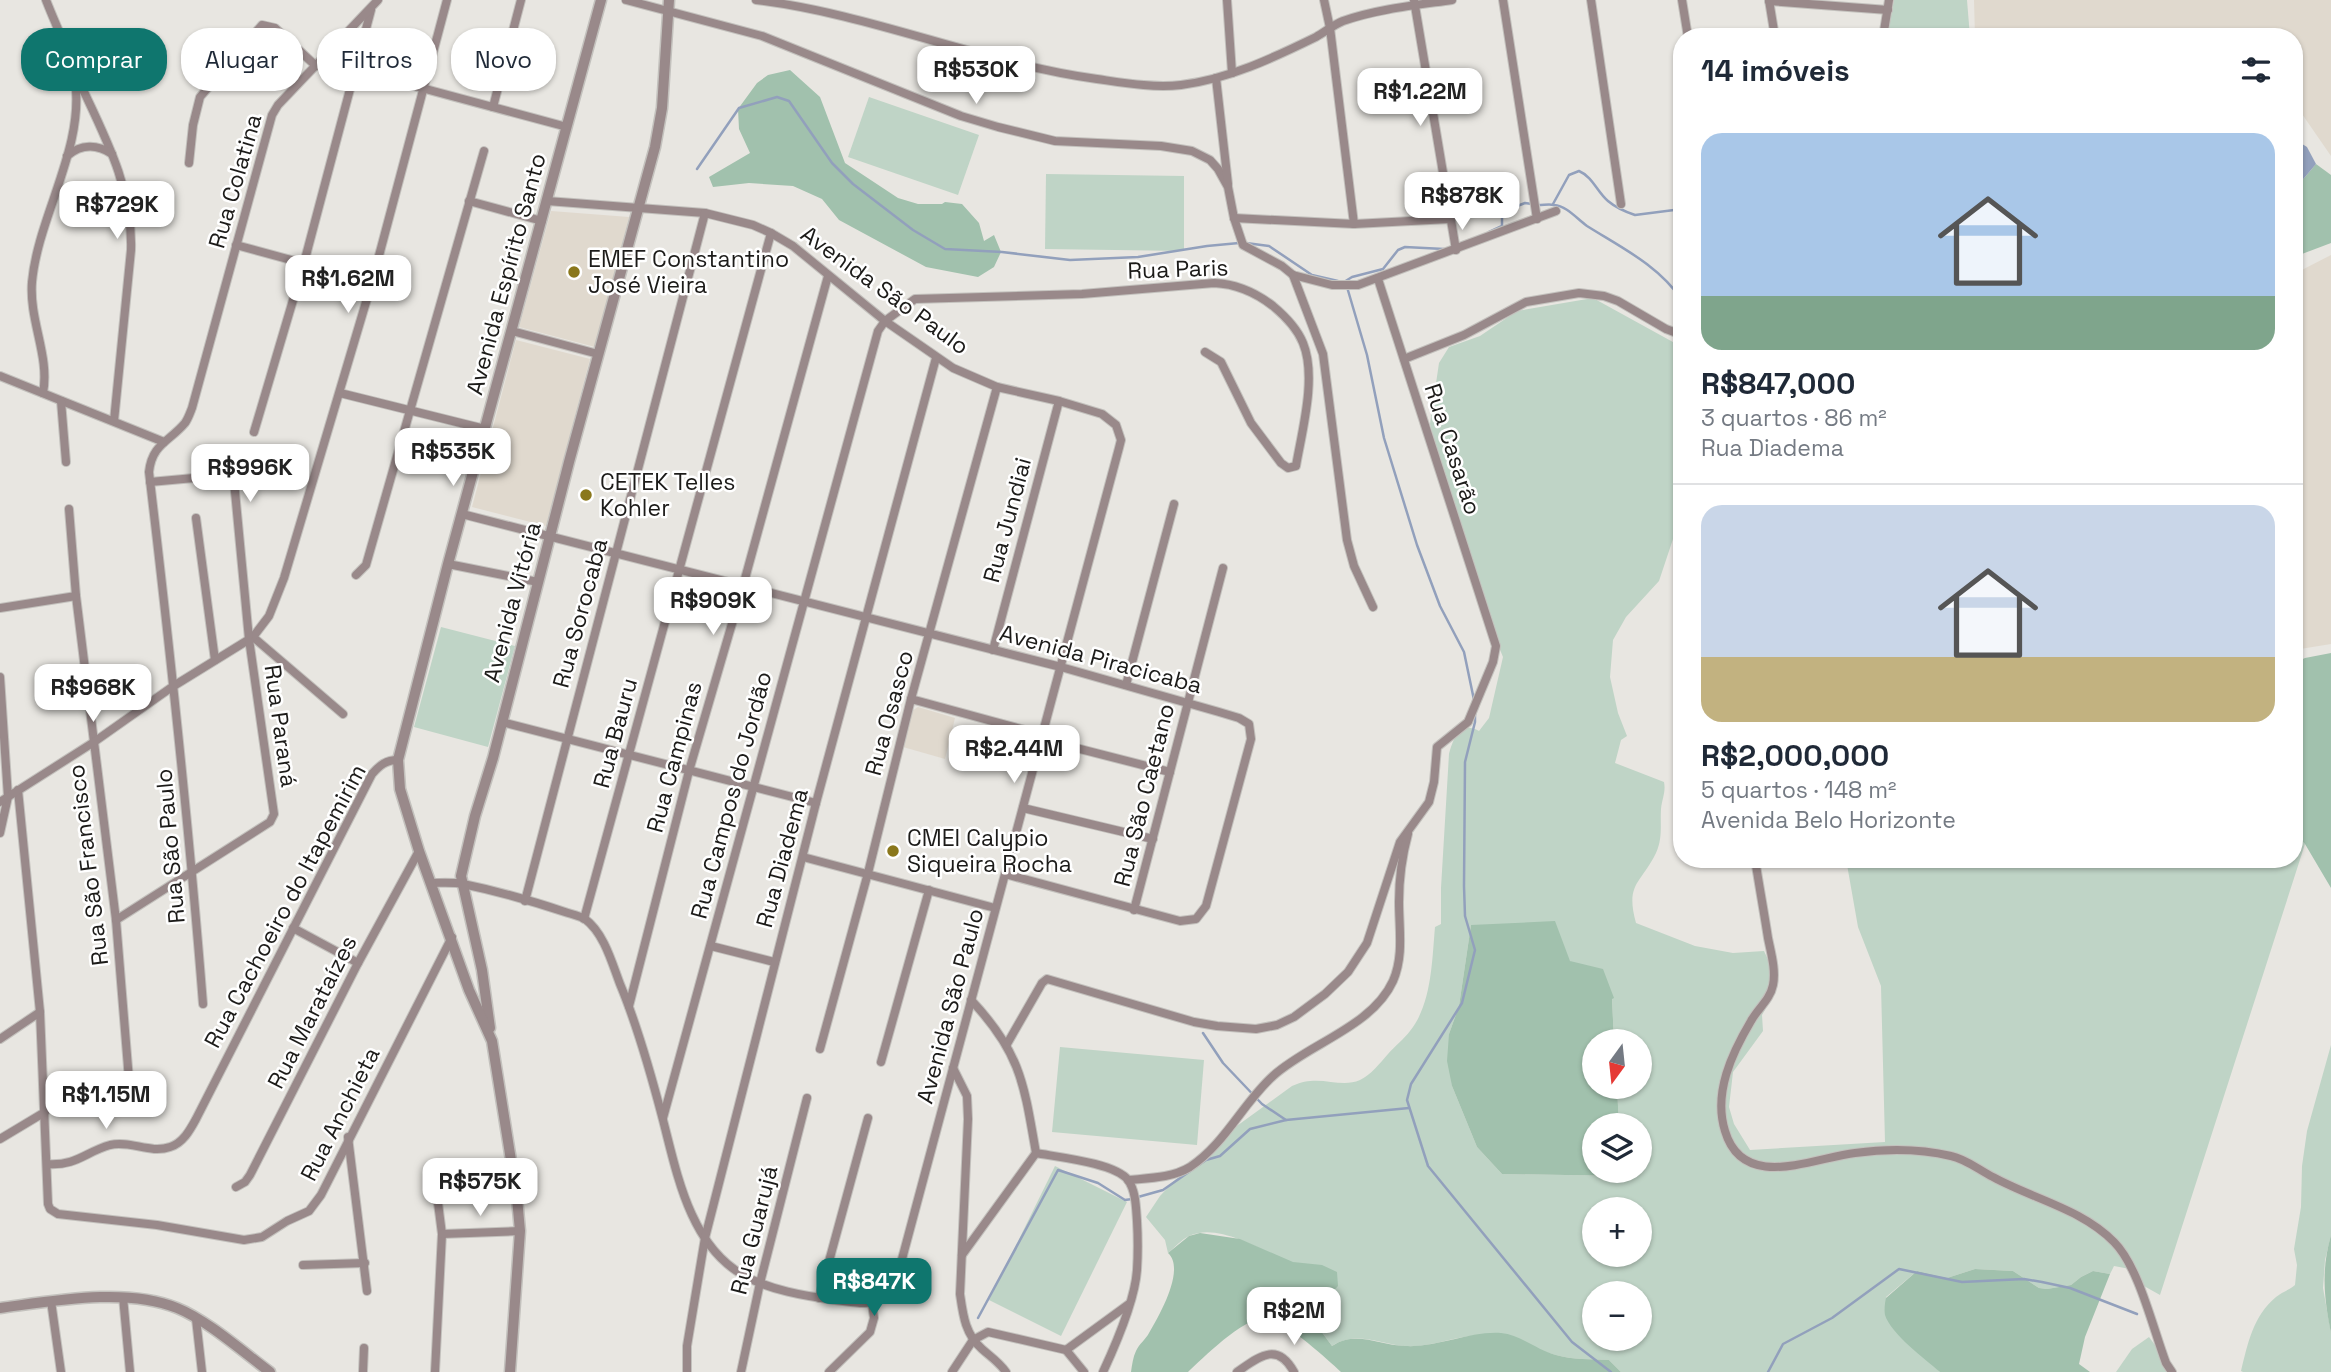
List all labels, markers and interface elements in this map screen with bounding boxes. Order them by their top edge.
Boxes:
chip: Comprar [21,28,167,91]
chip: Alugar [181,28,303,91]
chip: Filtros [317,28,437,91]
chip: Novo [451,28,556,91]
pin: R$530K [919,46,1033,106]
text: 14 imóveis [1701,51,1850,90]
icon: filters [2237,51,2275,89]
text: R$530K [933,54,1019,84]
pin: R$1.22M [1355,68,1485,128]
text: R$1.22M [1373,76,1467,106]
street label: Rua Colatina [202,110,268,252]
street label: Avenida Espírito Santo [459,150,553,398]
pin: R$878K [1405,173,1519,232]
icon: home [1925,178,2051,304]
text: R$878K [1421,180,1503,210]
pin: R$729K [60,182,174,241]
text: R$729K [75,189,159,219]
street label: Avenida São Paulo [795,219,975,361]
place label: EMEF Constantino José Vieira [588,244,789,300]
street label: Rua Paris [1127,252,1229,286]
pin: R$1.62M [283,256,413,315]
text: R$1.62M [301,263,395,293]
marker: EMEF Constantino José Vieira [566,264,582,280]
text: R$847,000 [1701,364,1855,403]
street label: Rua Casarão [1418,380,1488,518]
text: 3 quartos · 86 m² [1701,403,1887,433]
pin: R$535K [396,428,510,488]
text: Rua Diadema [1701,433,1844,463]
text: R$535K [411,436,495,466]
pin: R$996K [193,444,307,504]
text: R$996K [207,452,293,482]
street label: Rua Jundiai [976,454,1038,586]
place label: CETEK Telles Kohler [600,467,735,523]
marker: CETEK Telles Kohler [578,487,594,503]
street label: Avenida Vitória [476,519,548,685]
street label: Rua Sorocaba [546,535,614,691]
icon: home [1925,550,2051,676]
pin: R$909K [656,578,770,637]
text: R$909K [670,585,756,615]
street label: Avenida Piracicaba [996,618,1206,700]
street label: Rua Osasco [858,647,920,779]
street label: Rua Paraná [258,663,304,789]
pin: R$968K [36,664,150,724]
street label: Rua Campos do Jordão [684,668,778,922]
text: R$968K [50,672,136,702]
street label: Rua Bauru [586,675,644,791]
street label: Rua Campinas [639,678,709,836]
street label: Rua São Caetano [1107,700,1181,890]
pin: R$2.44M [949,726,1079,785]
text: R$2.44M [965,733,1063,763]
text: R$2,000,000 [1701,736,1889,775]
street label: Rua Cachoeiro do Itapemirim [197,759,373,1053]
street label: Rua São Francisco [61,763,115,967]
street label: Rua São Paulo [148,767,192,925]
text: 5 quartos · 148 m² [1701,775,1897,805]
street label: Rua Diadema [749,785,815,931]
text: Avenida Belo Horizonte [1701,805,1956,835]
place label: CMEI Calypio Siqueira Rocha [907,823,1072,879]
marker: CMEI Calypio Siqueira Rocha [885,843,901,859]
street label: Avenida São Paulo [910,905,990,1107]
street label: Rua Marataízes [260,930,364,1094]
north arrow [1582,1029,1652,1099]
map controls [1582,1029,1652,1351]
street label: Rua Anchieta [293,1042,387,1186]
pin: R$1.15M [41,1072,171,1131]
text: R$1.15M [61,1079,151,1109]
button: layers [1582,1113,1652,1183]
pin: R$575K [423,1158,537,1218]
street label: Rua Guarujá [723,1162,785,1298]
text: R$575K [439,1166,521,1196]
button: + [1582,1197,1652,1267]
pin: R$847K [817,1258,931,1318]
text: R$847K [832,1266,916,1296]
button: − [1582,1281,1652,1351]
pin: R$2M [1253,1288,1335,1347]
text: R$2M [1263,1295,1325,1325]

